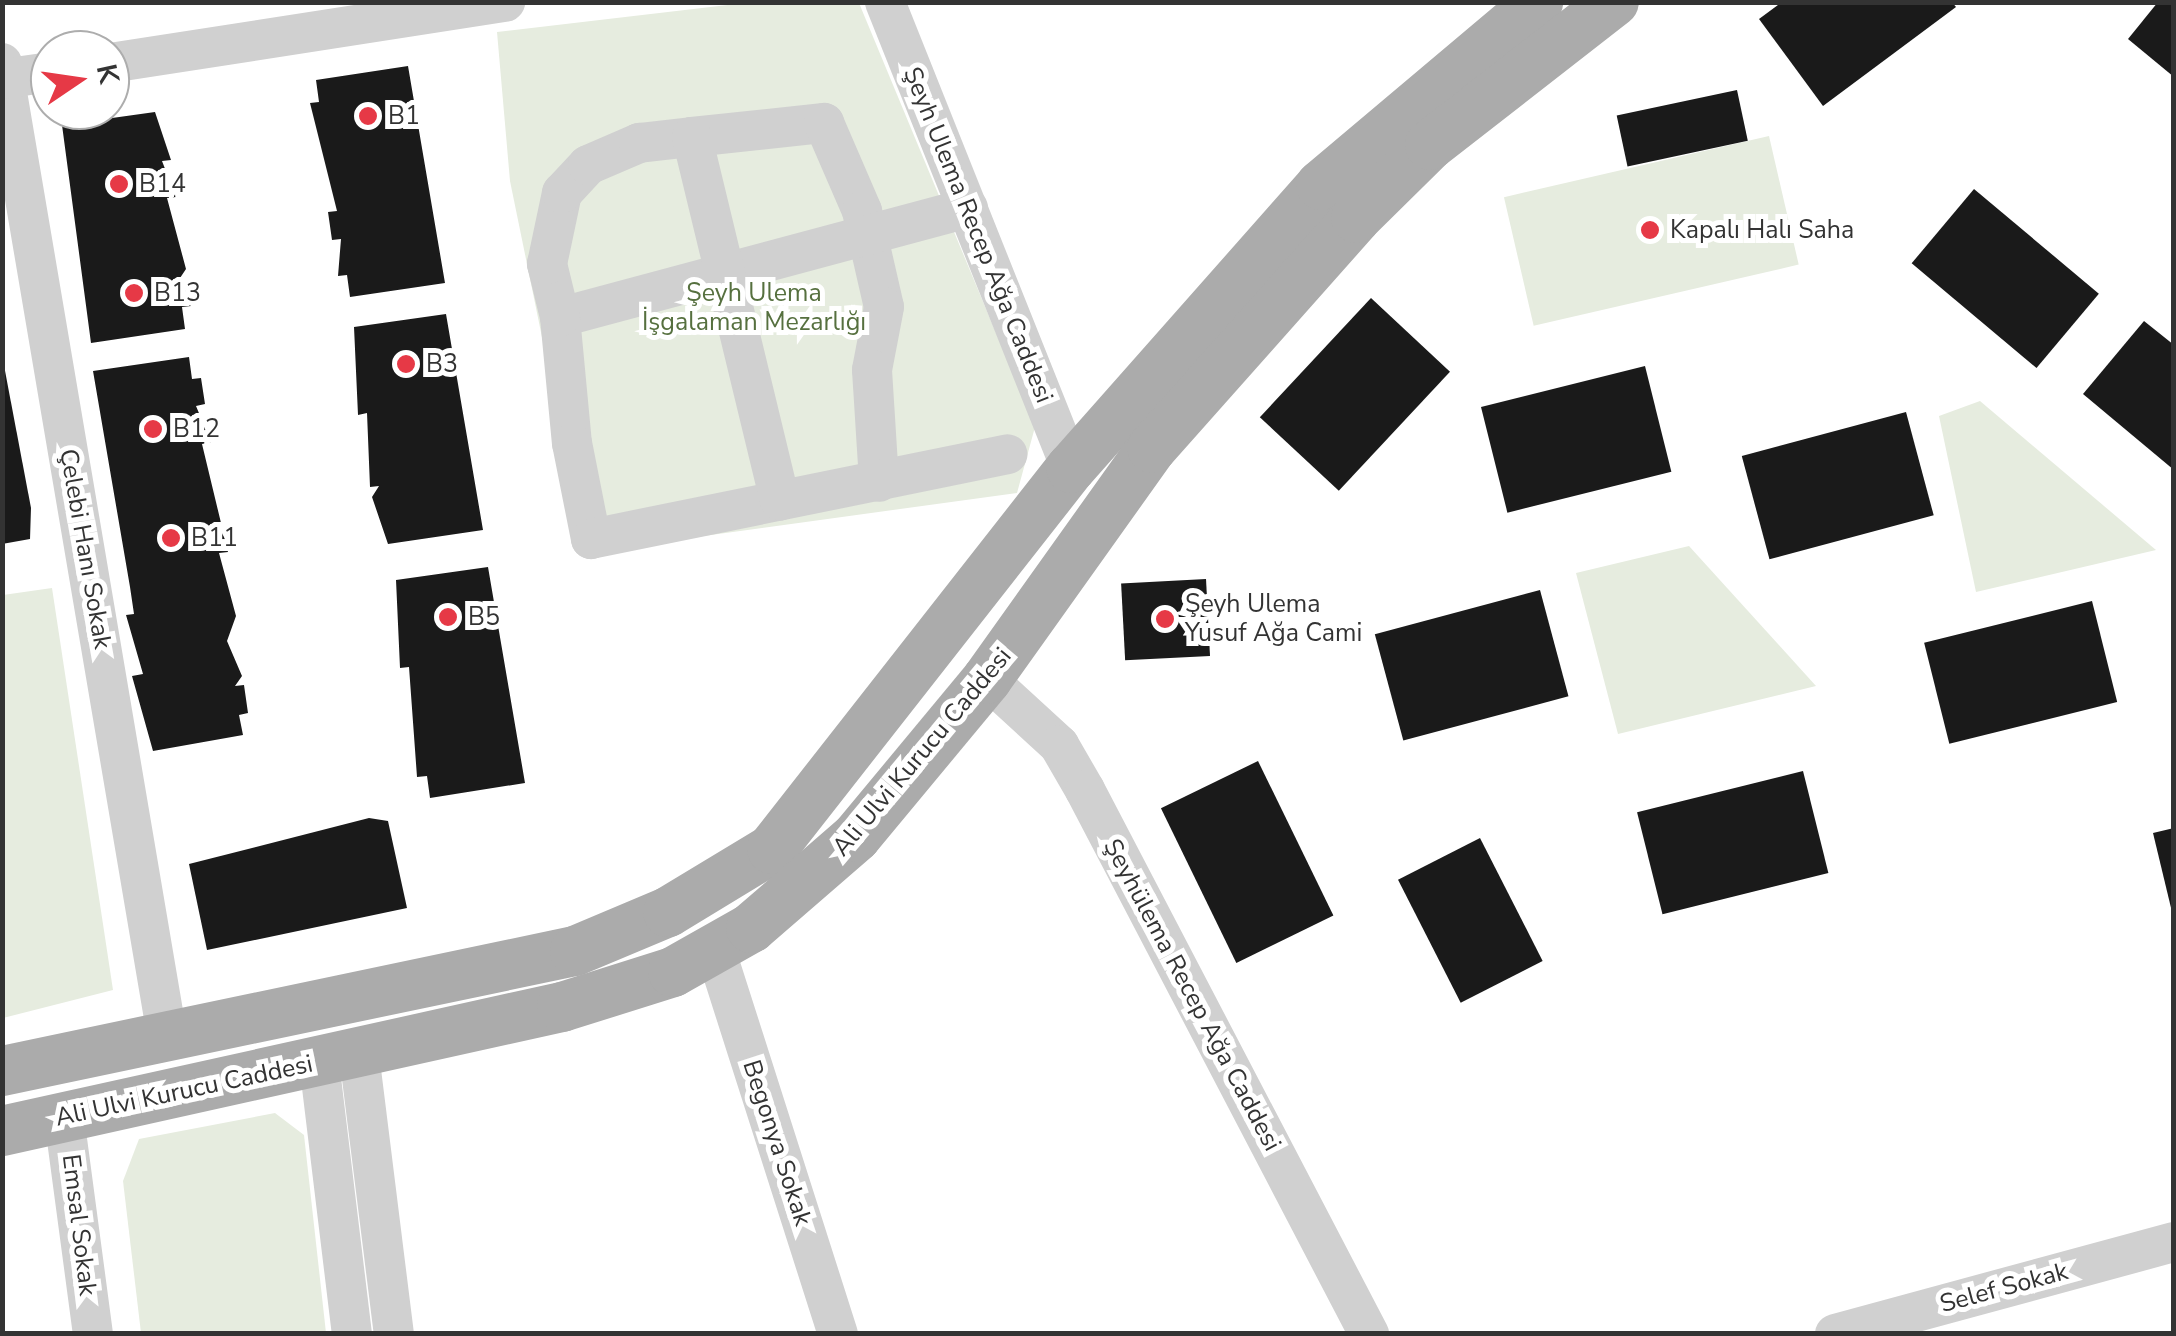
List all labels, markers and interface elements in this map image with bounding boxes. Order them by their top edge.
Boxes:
north arrow [30,30,130,130]
text: K [87,60,128,87]
street label: Şeyh Ulema Recep Ağa Caddesi [897,63,1059,407]
place label: B1 [388,101,420,131]
marker: B1 [357,105,379,127]
place label: B14 [139,169,186,199]
marker: B14 [108,173,130,195]
place label: Kapalı Halı Saha [1670,215,1854,245]
marker: Kapalı Halı Saha [1639,219,1661,241]
place label: B13 [154,278,201,308]
park label: Şeyh Ulema İşgalaman Mezarlığı [642,279,866,338]
marker: B13 [123,282,145,304]
place label: B3 [426,349,458,379]
marker: B3 [395,353,417,375]
place label: B12 [173,414,220,444]
marker: B12 [142,418,164,440]
street label: Çelebi Hanı Sokak [53,447,117,651]
place label: B11 [191,523,238,553]
marker: B11 [160,527,182,549]
place label: Şeyh Ulema Yusuf Ağa Cami [1185,590,1362,649]
place label: B5 [468,602,500,632]
marker: B5 [437,606,459,628]
marker: Şeyh Ulema Yusuf Ağa Cami [1154,608,1176,630]
street label: Ali Ulvi Kurucu Caddesi [826,642,1018,862]
street label: Şeyhülema Recep Ağa Caddesi [1097,834,1287,1156]
street label: Ali Ulvi Kurucu Caddesi [52,1049,316,1133]
street label: Begonya Sokak [736,1056,818,1230]
street label: Emsal Sokak [55,1152,103,1298]
street label: Selef Sokak [1937,1257,2071,1319]

